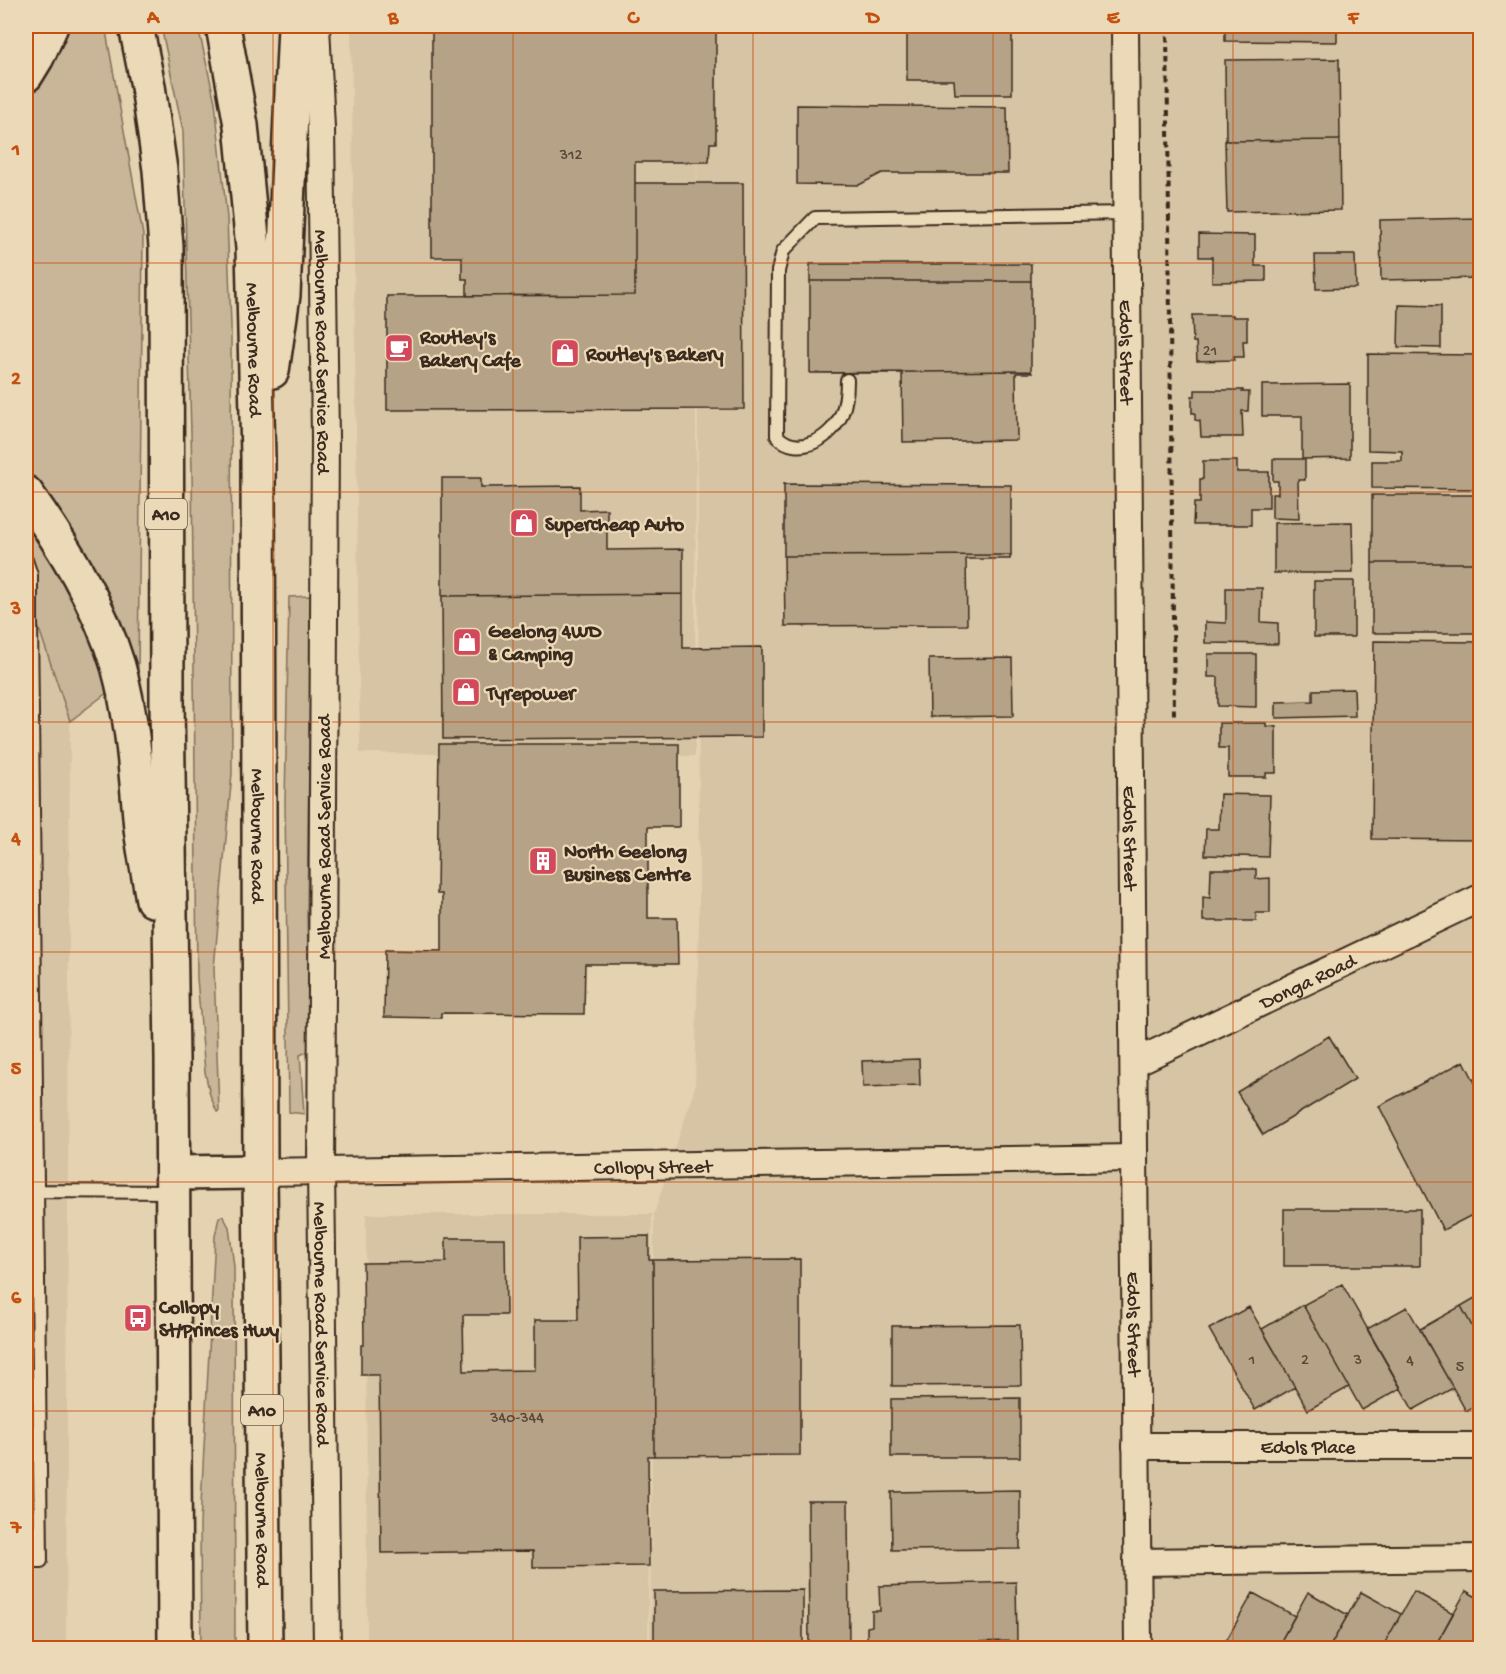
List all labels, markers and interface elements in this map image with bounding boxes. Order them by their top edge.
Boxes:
text: A [146,8,161,31]
text: B [387,8,399,31]
text: C [627,8,641,31]
text: D [864,8,880,31]
text: E [1107,8,1121,31]
text: F [1347,8,1360,31]
text: 1 [11,140,20,163]
house number: 312 [559,147,582,166]
street label: Melbourne Road Service Road [307,229,333,476]
street label: Melbourne Road [239,282,265,420]
street label: Edols Street [1112,300,1136,406]
place label: Routley's Bakery Cafe [419,328,521,374]
cafe icon: Routley's Bakery Cafe [383,332,415,364]
shop icon: Routley's Bakery [549,337,581,369]
house number: 21 [1203,343,1217,362]
place label: Routley's Bakery [585,345,724,368]
text: 2 [11,369,21,392]
road number: A10 [145,499,187,529]
shop icon: Supercheap Auto [508,507,540,539]
place label: Supercheap Auto [545,515,685,538]
text: 3 [10,599,21,622]
place label: Geelong 4WD & Camping [488,622,602,668]
shop icon: Geelong 4WD & Camping [451,626,483,658]
shop icon: Tyrepower [450,676,482,708]
place label: Tyrepower [485,684,577,707]
street label: Melbourne Road Service Road [315,713,338,959]
street label: Melbourne Road [244,769,267,905]
street label: Edols Street [1116,786,1140,892]
text: 4 [10,829,21,852]
place label: North Geelong Business Centre [563,842,692,888]
building icon: North Geelong Business Centre [527,845,559,877]
street label: Donga Road [1255,950,1363,1017]
text: 5 [11,1059,22,1082]
street label: Collopy Street [594,1157,714,1182]
street label: Melbourne Road Service Road [306,1201,332,1449]
street label: Edols Street [1120,1272,1144,1378]
text: 6 [11,1288,22,1311]
place label: Collopy St/Princes Hwy [158,1298,279,1344]
bus stop icon: Collopy St/Princes Hwy [122,1302,154,1334]
house number: 1 [1248,1352,1255,1371]
house number: 2 [1301,1352,1309,1371]
house number: 3 [1353,1352,1362,1371]
house number: 4 [1406,1353,1414,1372]
house number: 5 [1456,1359,1464,1378]
road number: A10 [241,1395,283,1425]
house number: 340-344 [489,1410,544,1429]
street label: Edols Place [1261,1438,1356,1461]
street label: Melbourne Road [248,1452,272,1589]
text: 7 [10,1518,23,1541]

